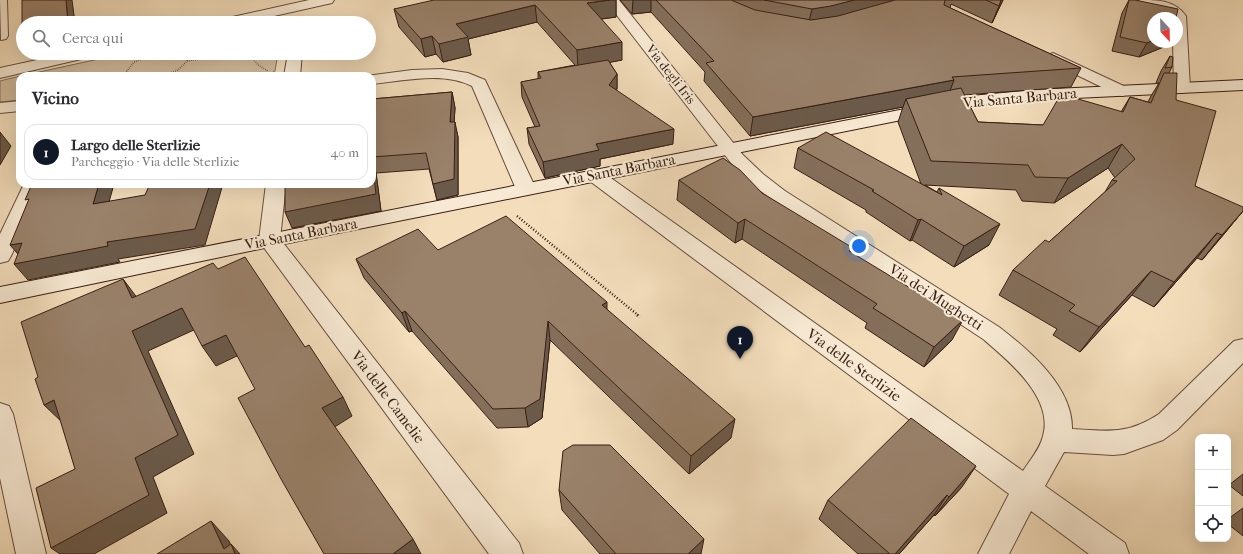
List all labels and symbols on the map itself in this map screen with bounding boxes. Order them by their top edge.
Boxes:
north arrow [1147,12,1183,48]
street label: Via degli Iris [643,41,699,107]
street label: Via Santa Barbara [961,84,1079,112]
street label: Via Santa Barbara [560,150,678,190]
street label: Via Santa Barbara [242,214,360,254]
your location [849,236,869,256]
street label: Via dei Mughetti [885,259,987,334]
street label: Via delle Sterlizie [802,324,905,406]
pin: 1 [727,326,753,359]
street label: Via delle Camelie [347,346,429,447]

